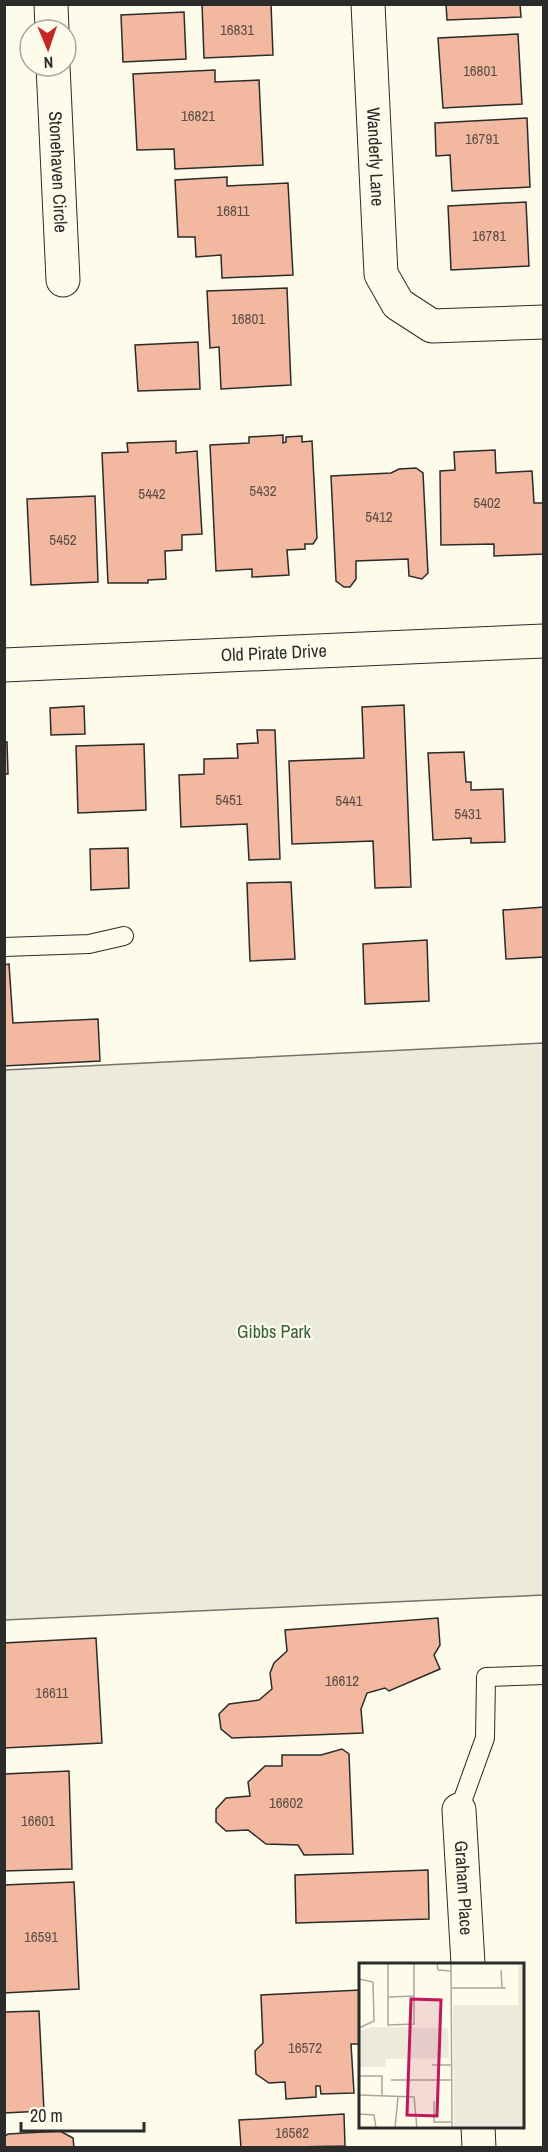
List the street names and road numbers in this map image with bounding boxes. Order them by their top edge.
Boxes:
street label: Wanderly Lane [361,107,391,207]
street label: Stonehaven Circle [43,111,74,233]
street label: Old Pirate Drive [220,638,327,667]
street label: Graham Place [449,1840,479,1936]

